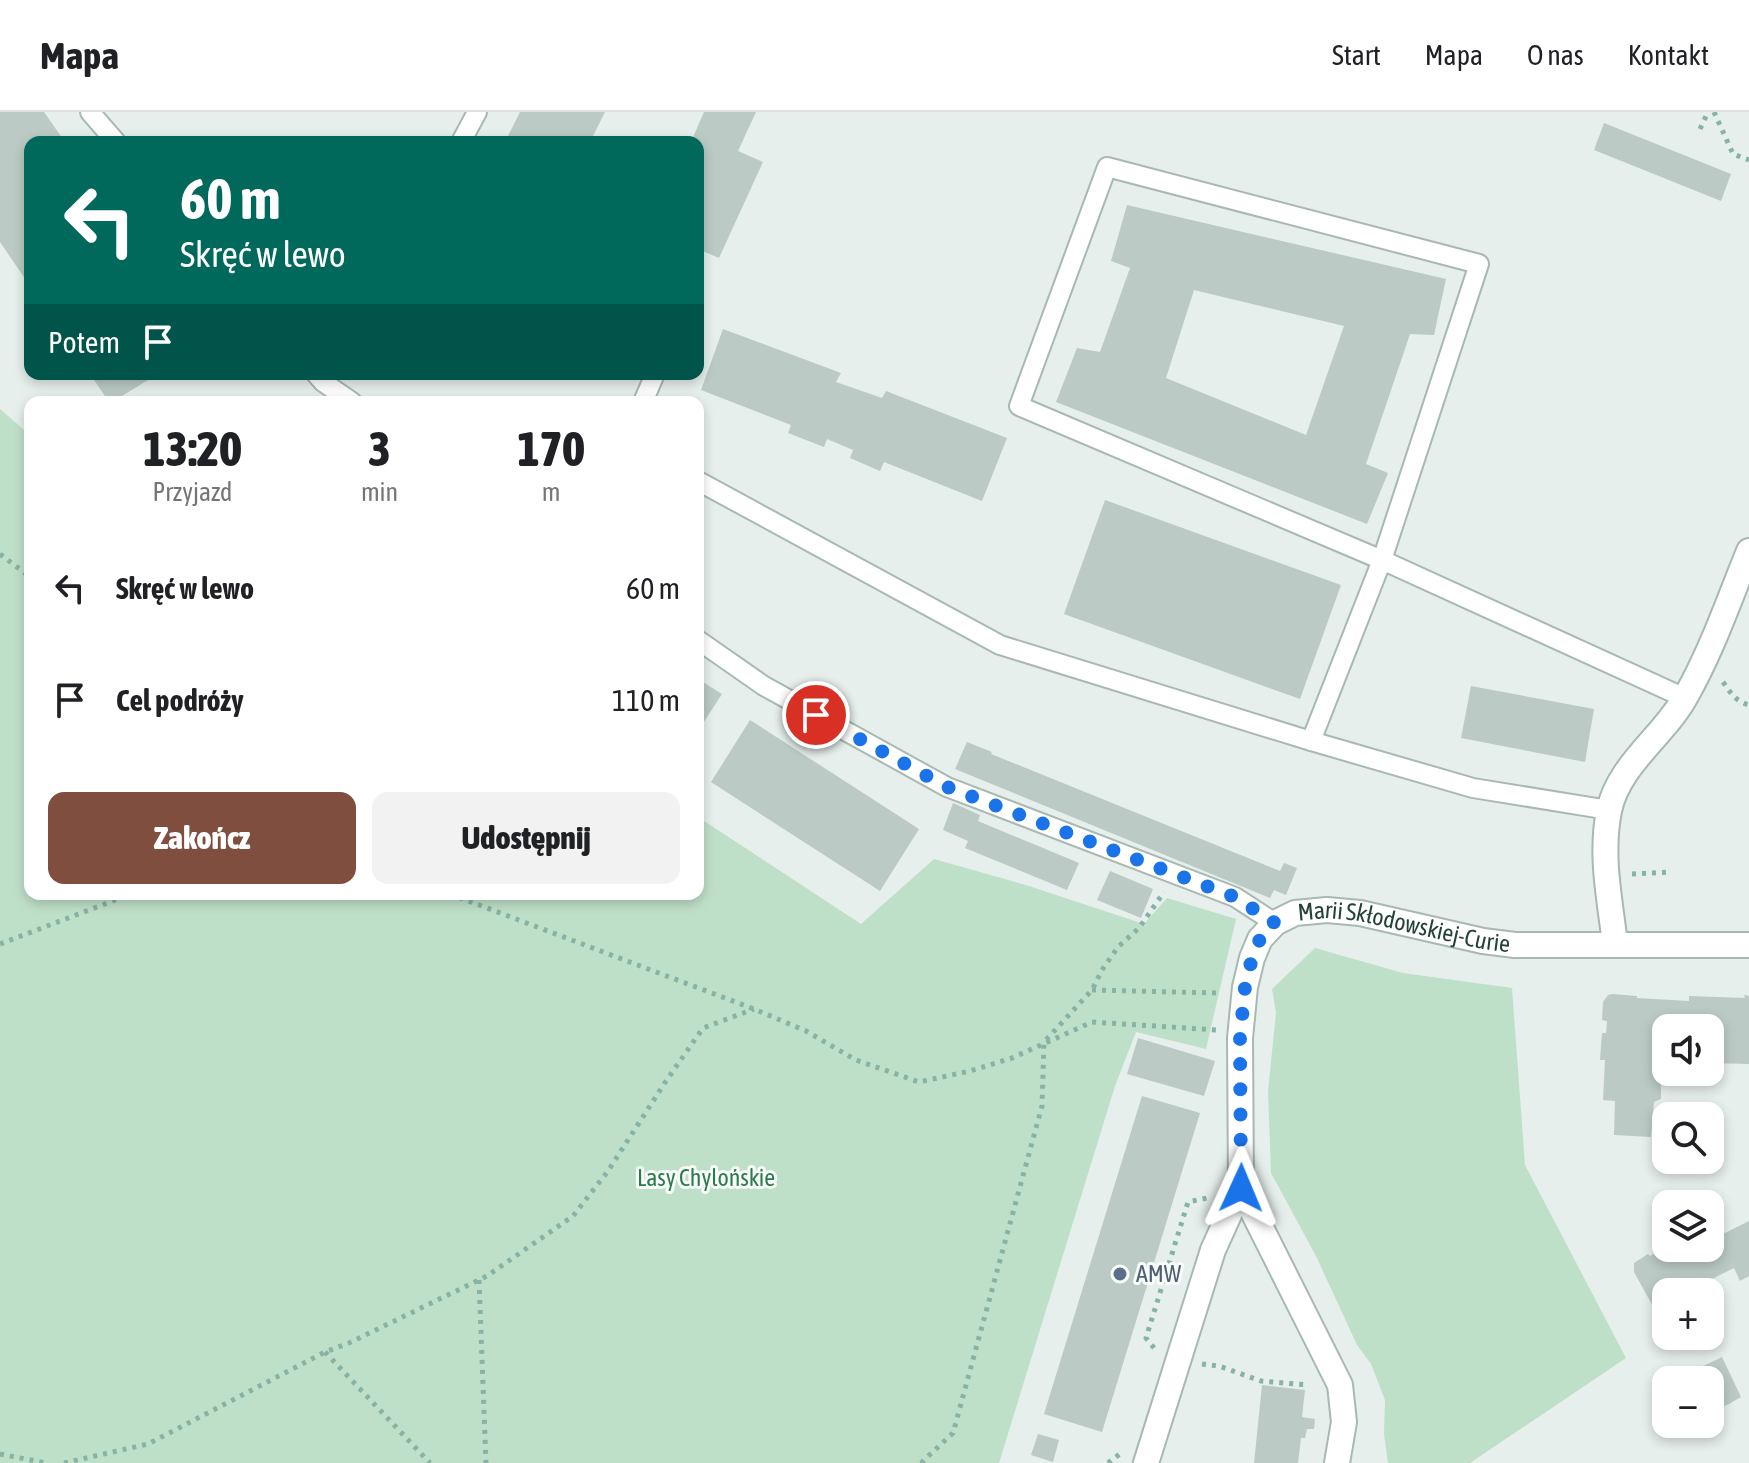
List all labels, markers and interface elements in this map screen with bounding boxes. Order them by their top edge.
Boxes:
text: Mapa [40,34,119,77]
text: Start [1332,39,1381,71]
text: Mapa [1425,39,1483,71]
text: O nas [1527,39,1584,71]
text: Kontakt [1628,39,1709,71]
text: 60 m [180,167,281,231]
icon: left [48,168,152,272]
text: Skręć w lewo [180,233,346,275]
icon: arrive [136,320,180,364]
text: Potem [48,325,120,359]
text: 13:20 [143,421,242,476]
text: 3 [368,421,391,476]
text: 170 [517,421,585,476]
text: Przyjazd [152,477,232,507]
text: min [361,477,398,507]
text: m [542,477,560,507]
icon: left [48,566,92,610]
text: Skręć w lewo [116,571,254,605]
text: 60 m [626,571,680,605]
icon: arrive [48,678,92,722]
pin [782,681,850,749]
text: Cel podróży [116,683,244,717]
text: 110 m [612,683,680,717]
icon: arrive [794,693,838,737]
button: Zakończ [48,792,356,884]
button: Udostępnij [372,792,680,884]
street label: Marii Skłodowskiej-Curie [1296,896,1512,957]
map controls [1652,1014,1724,1438]
button: sound [1652,1014,1724,1086]
button: search [1652,1102,1724,1174]
position arrow [1199,1146,1283,1230]
park label: Lasy Chylońskie [637,1164,775,1191]
button: layers [1652,1190,1724,1262]
place label: AMW [1136,1260,1182,1287]
marker: AMW [1111,1265,1129,1283]
button: + [1652,1278,1724,1350]
button: − [1652,1366,1724,1438]

